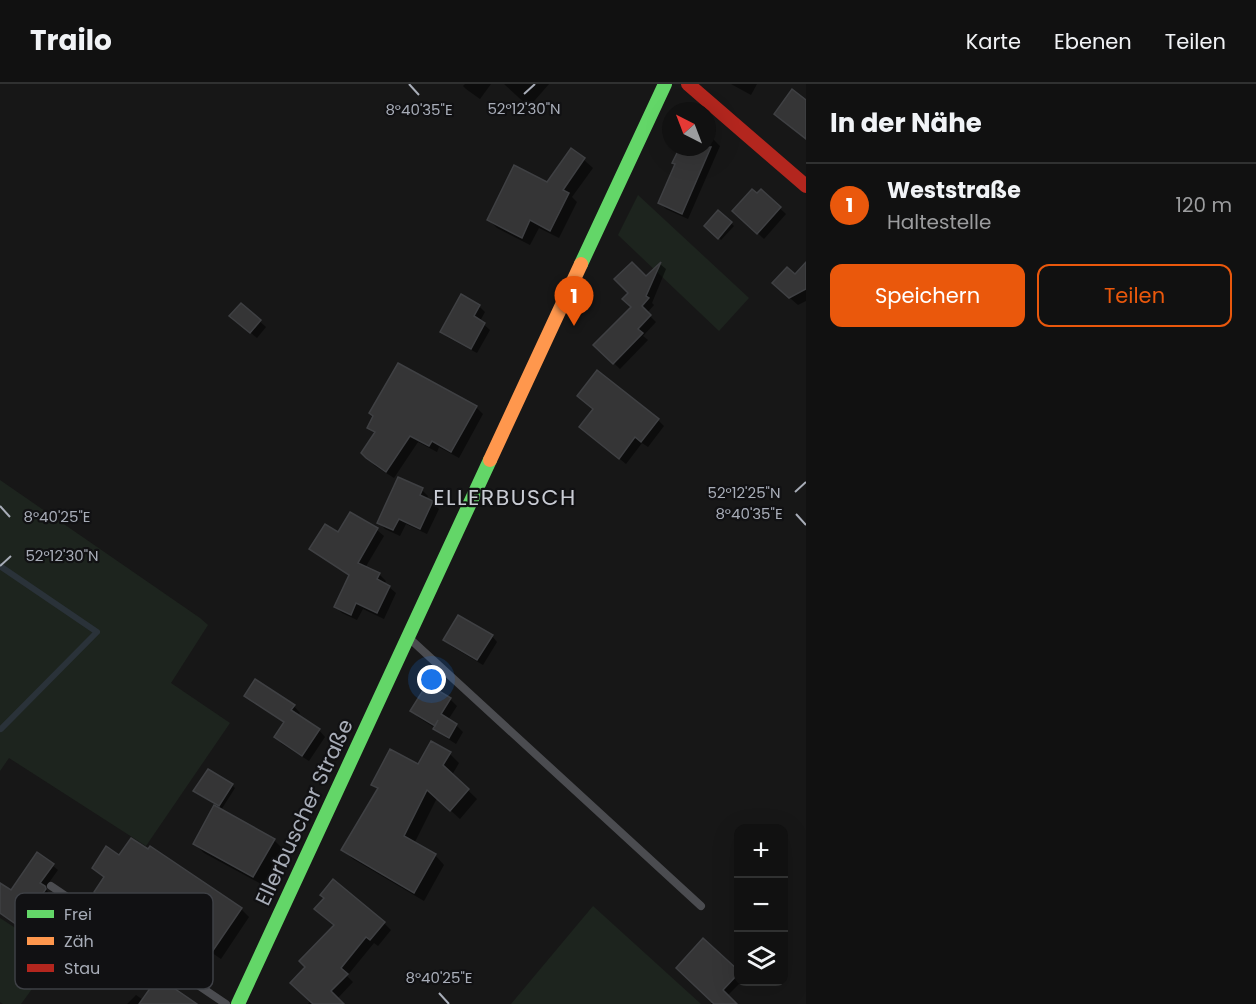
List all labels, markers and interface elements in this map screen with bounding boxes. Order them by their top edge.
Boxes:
text: Trailo [30,21,112,60]
text: Karte [966,27,1021,56]
text: Ebenen [1054,27,1132,56]
text: Teilen [1165,27,1226,56]
text: 52°12'30"N [487,98,561,119]
text: 8°40'35"E [385,99,453,120]
north arrow [662,102,716,156]
text: In der Nähe [830,105,982,141]
text: Weststraße [887,175,1021,206]
text: 1 [846,191,853,219]
text: 120 m [1176,191,1232,219]
text: Haltestelle [887,208,991,236]
button: Speichern [830,264,1025,327]
button: Teilen [1037,264,1232,327]
pin: 1 [554,276,594,326]
district label: ELLERBUSCH [433,482,577,513]
text: 52°12'25"N [708,482,780,503]
text: 8°40'35"E [715,503,783,524]
text: 8°40'25"E [24,506,90,527]
text: 52°12'30"N [25,545,99,566]
your location [417,665,446,694]
street label: Ellerbuscher Straße [248,714,360,910]
map controls [734,824,788,986]
button: + [734,824,788,878]
button: − [734,878,788,932]
legend [15,893,213,989]
text: Frei [64,903,92,926]
text: Zäh [64,930,94,953]
button: layers [734,932,788,986]
text: Stau [64,957,100,980]
text: 8°40'25"E [406,967,472,988]

